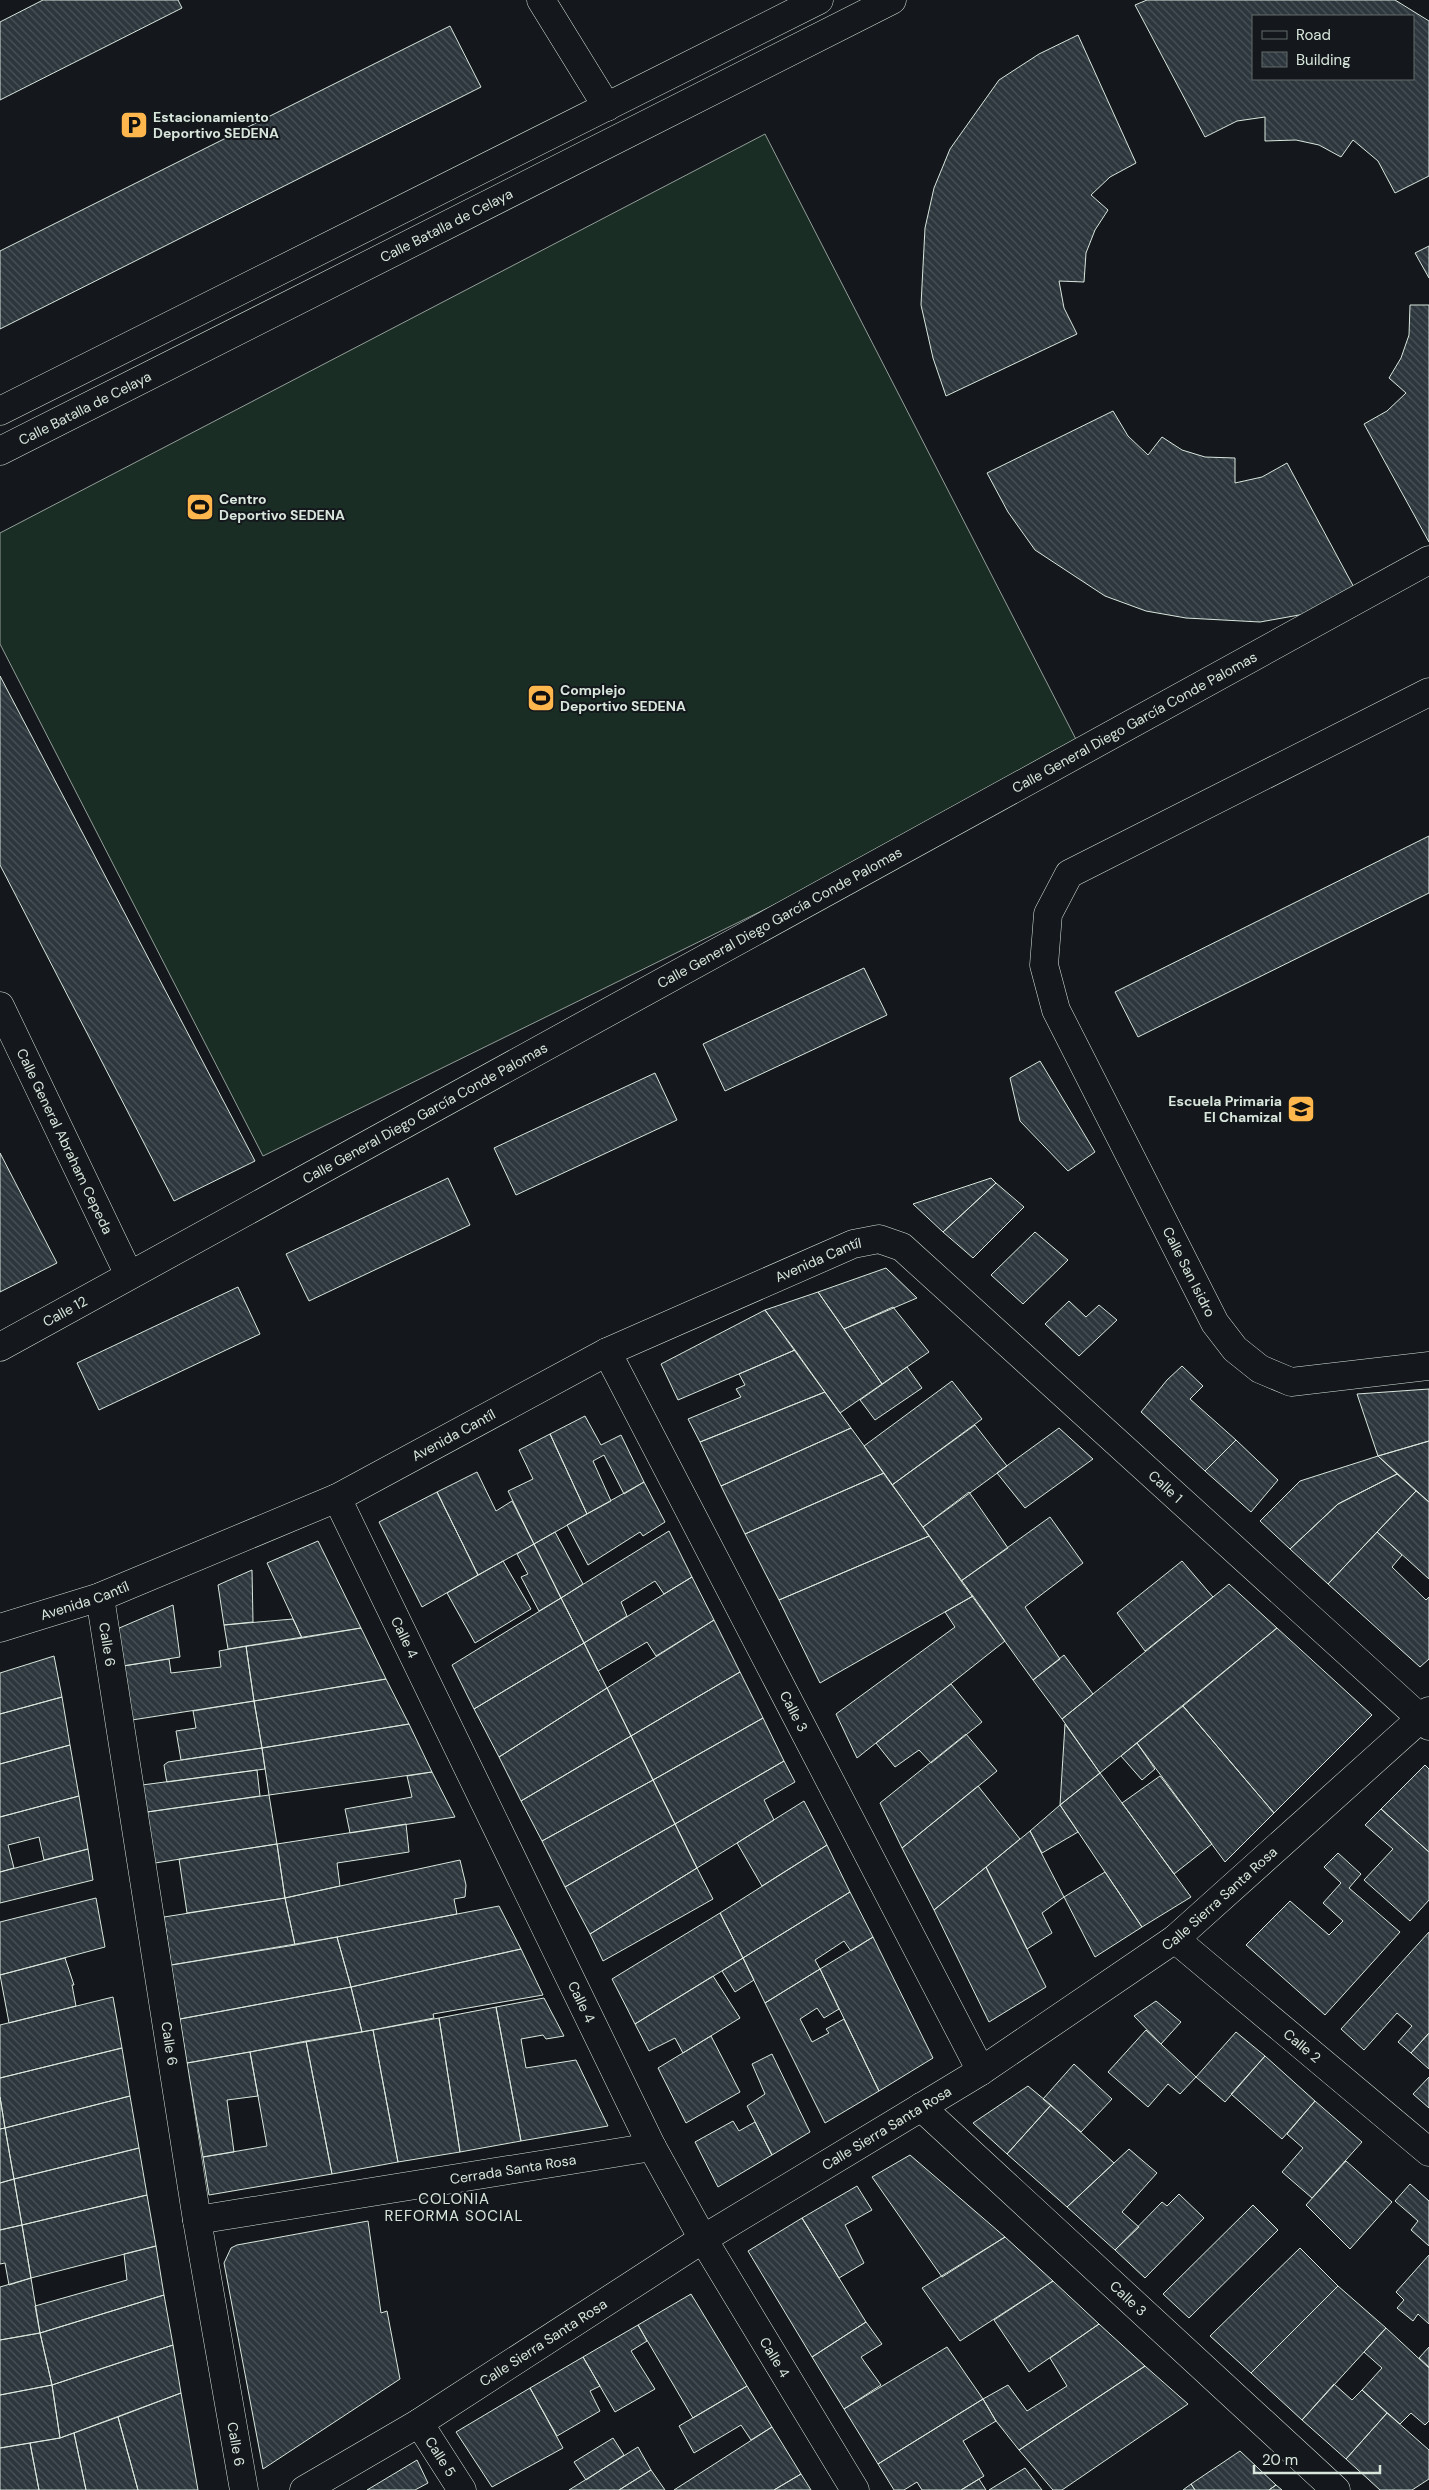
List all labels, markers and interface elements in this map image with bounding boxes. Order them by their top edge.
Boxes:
legend [1252,15,1414,80]
text: Road [1296,25,1331,45]
text: Building [1296,50,1351,70]
place label: Estacionamiento Deportivo SEDENA [153,108,279,142]
parking icon: Estacionamiento Deportivo SEDENA [119,110,149,140]
street label: Calle Batalla de Celaya [377,184,516,266]
street label: Calle Batalla de Celaya [15,367,154,449]
place label: Centro Deportivo SEDENA [219,490,345,524]
sports icon: Centro Deportivo SEDENA [185,492,215,522]
street label: Calle General Diego García Conde Palomas [1009,648,1260,797]
place label: Complejo Deportivo SEDENA [560,681,686,715]
sports icon: Complejo Deportivo SEDENA [526,683,556,713]
street label: Calle General Diego García Conde Palomas [654,843,905,992]
street label: Calle General Diego García Conde Palomas [299,1038,550,1188]
street label: Calle General Abraham Cepeda [13,1045,117,1237]
place label: Escuela Primaria El Chamizal [1168,1092,1282,1126]
school or university icon: Escuela Primaria El Chamizal [1286,1094,1316,1124]
street label: Calle San Isidro [1159,1224,1219,1320]
street label: Avenida Cantíl [772,1234,863,1286]
street label: Calle 12 [39,1292,90,1331]
street label: Avenida Cantíl [409,1405,499,1465]
street label: Calle 1 [1145,1466,1186,1507]
street label: Avenida Cantíl [38,1577,132,1624]
street label: Calle 4 [387,1614,423,1662]
street label: Calle 6 [95,1621,120,1668]
street label: Calle 3 [776,1688,812,1735]
street label: Calle Sierra Santa Rosa [1158,1843,1281,1954]
street label: Calle 4 [564,1978,599,2026]
street label: Calle 6 [157,2020,182,2067]
street label: Calle 2 [1280,2025,1325,2067]
street label: Calle Sierra Santa Rosa [818,2082,955,2174]
street label: Cerrada Santa Rosa [449,2150,577,2188]
district label: COLONIA REFORMA SOCIAL [385,2189,523,2226]
street label: Calle 3 [1106,2277,1150,2320]
street label: Calle Sierra Santa Rosa [476,2295,610,2390]
street label: Calle 4 [756,2334,794,2381]
street label: Calle 6 [223,2421,249,2468]
street label: Calle 5 [421,2433,460,2480]
scale bar [1254,2442,1380,2474]
text: 20 m [1262,2450,1298,2470]

